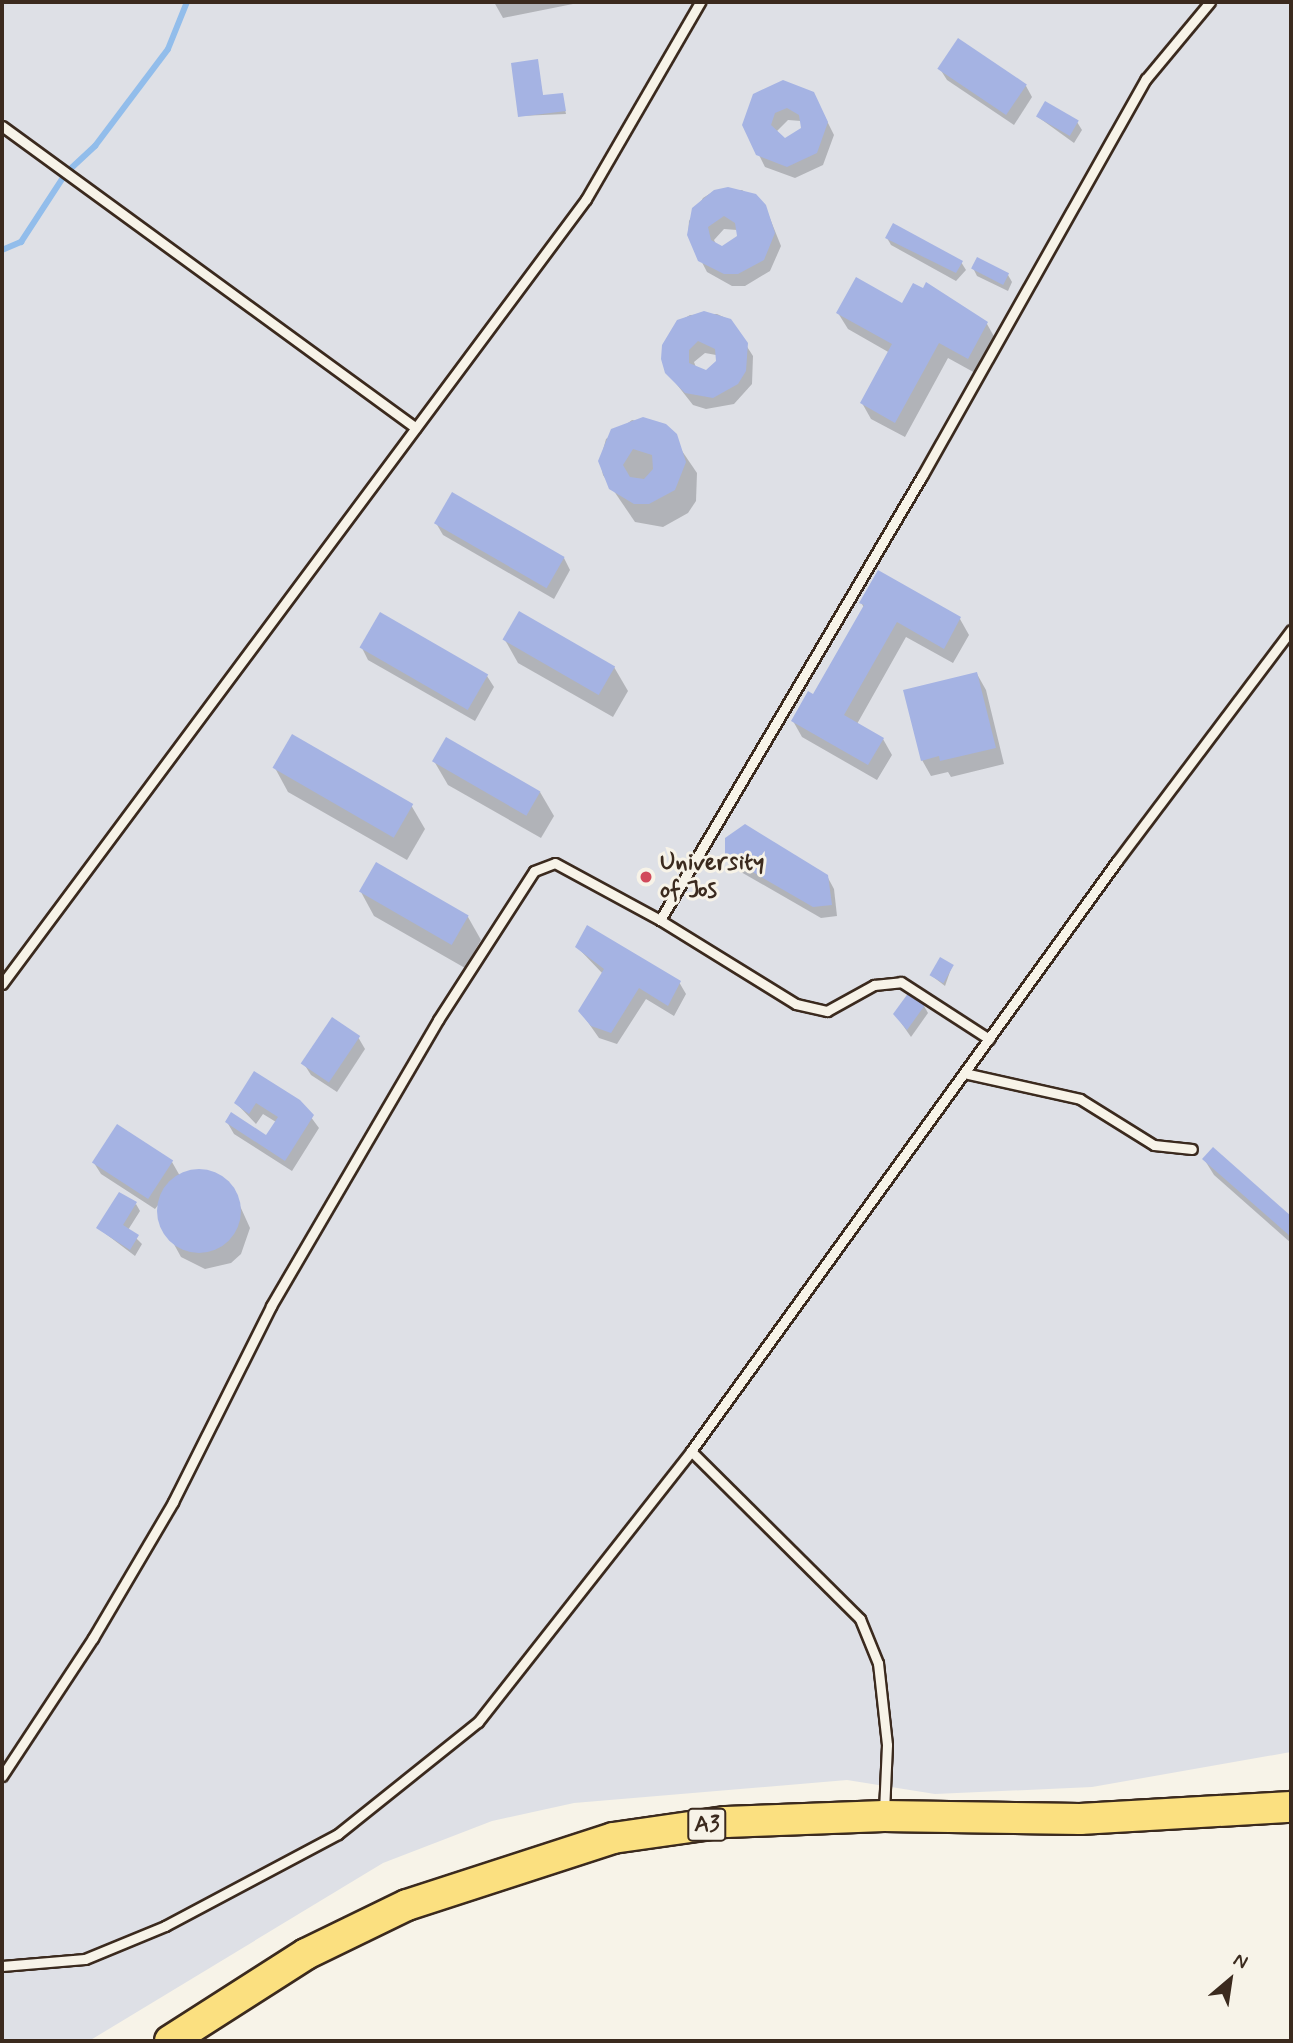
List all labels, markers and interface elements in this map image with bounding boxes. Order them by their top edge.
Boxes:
place label: University of Jos [660,849,764,905]
marker: University of Jos [638,869,654,885]
road number: A3 [686,1806,728,1844]
north arrow [1195,1945,1265,2015]
text: N [1229,1947,1252,1975]

